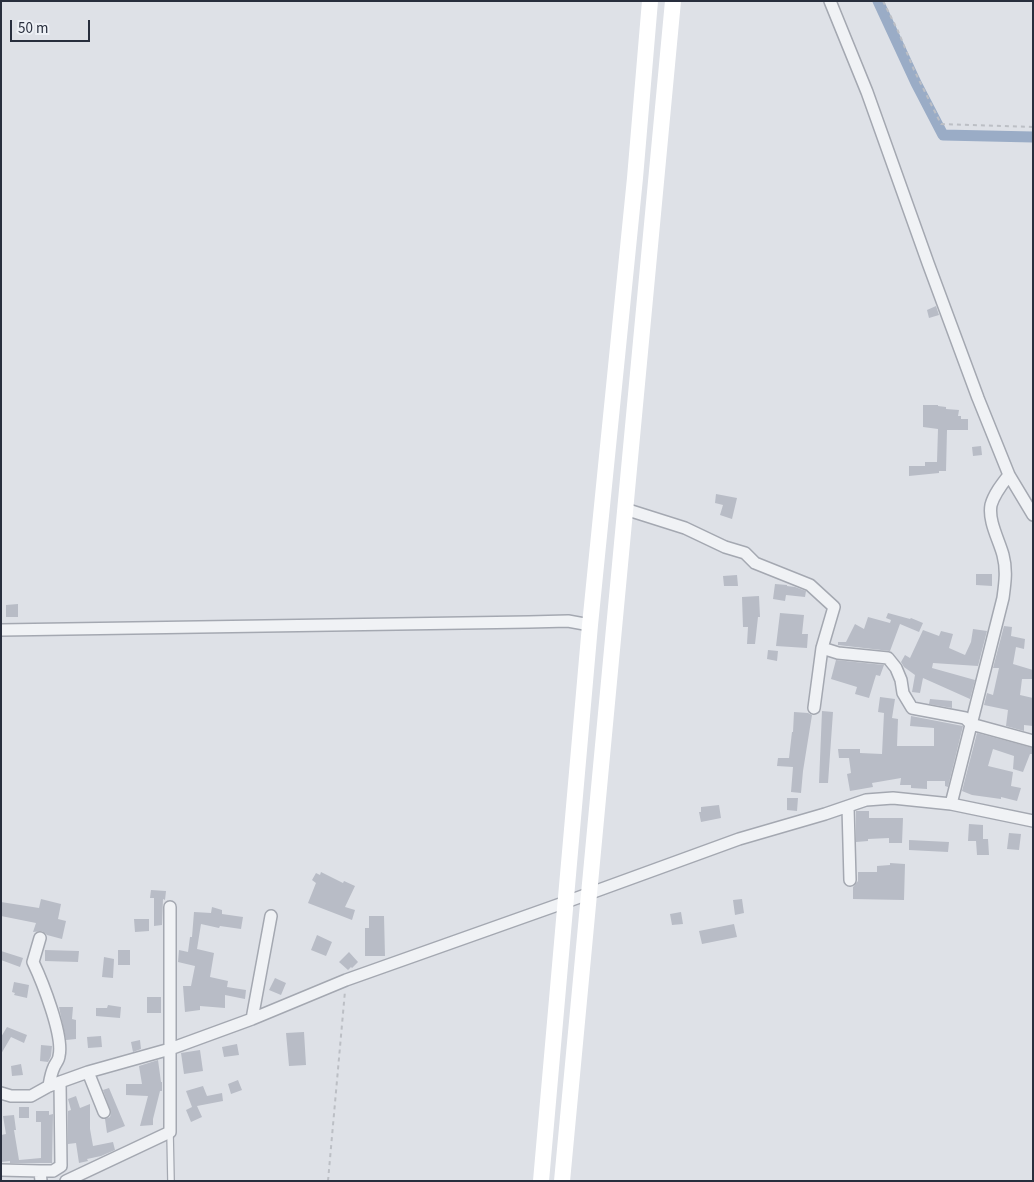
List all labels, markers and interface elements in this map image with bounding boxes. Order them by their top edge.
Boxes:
scale bar [12,10,92,42]
text: 50 m [18,18,48,39]

